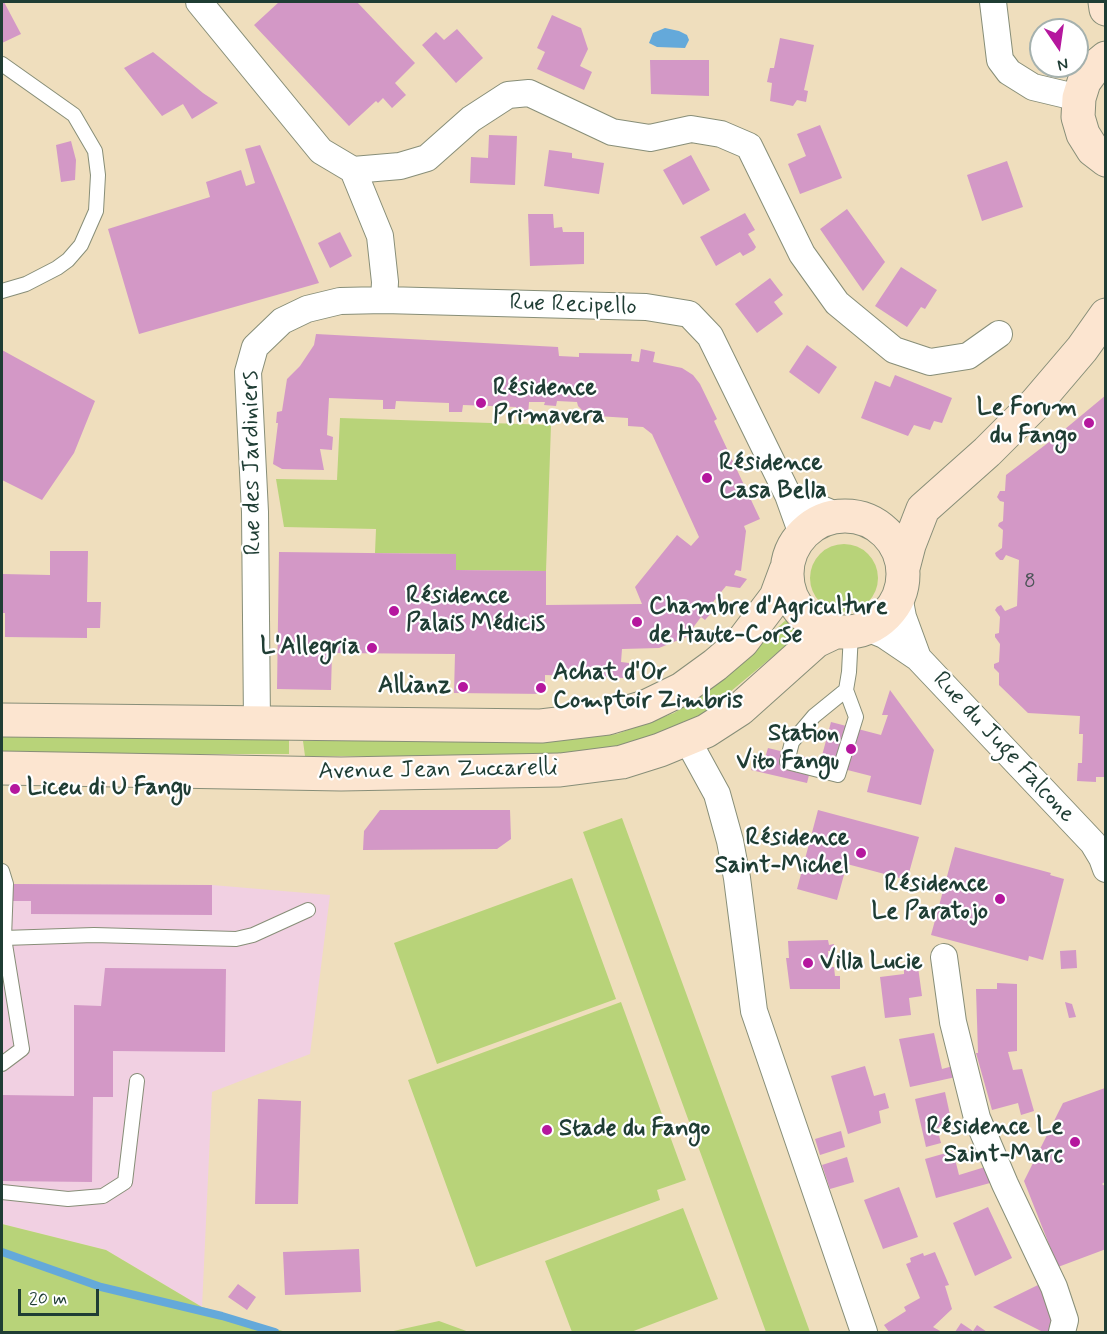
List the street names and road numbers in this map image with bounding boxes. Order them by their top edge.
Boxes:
street label: Rue Recipello [509,289,637,323]
street label: Rue des Jardiniers [237,370,269,556]
street label: Rue du Juge Falcone [926,666,1080,830]
street label: Avenue Jean Zuccarelli [318,755,558,787]

